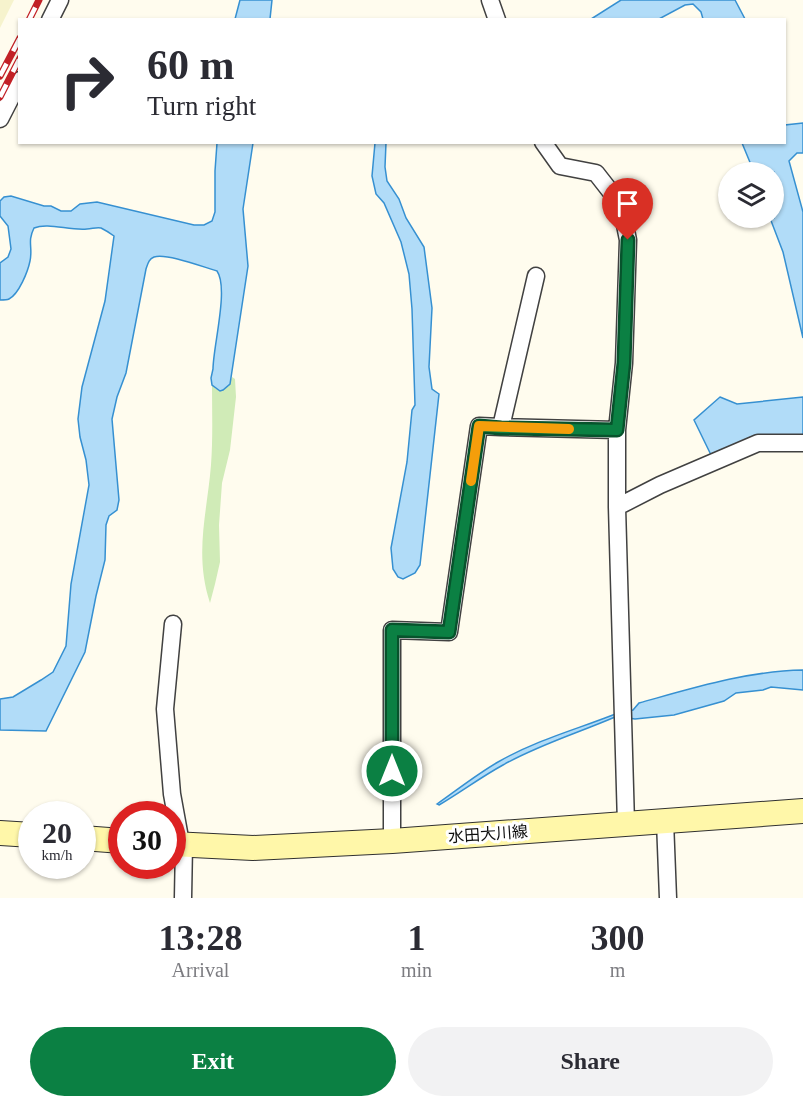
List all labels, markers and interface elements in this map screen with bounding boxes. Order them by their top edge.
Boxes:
icon: right [48,42,126,120]
text: 60 m [147,42,235,88]
text: Turn right [147,91,256,121]
map controls [718,162,784,228]
button: layers [718,162,784,228]
pin [602,178,653,240]
icon: arrive [611,187,644,220]
position arrow [360,739,424,803]
speed limit sign: 30 [108,801,186,879]
text: 20 [42,816,72,849]
street label: 水田大川線 [447,823,529,845]
text: km/h [42,847,72,863]
text: 13:28 [158,918,242,958]
text: 1 [408,918,426,958]
text: 300 [591,918,645,958]
text: Arrival [172,959,229,981]
text: min [401,959,432,981]
text: m [610,959,625,981]
button: Exit [30,1027,396,1096]
button: Share [408,1027,773,1096]

